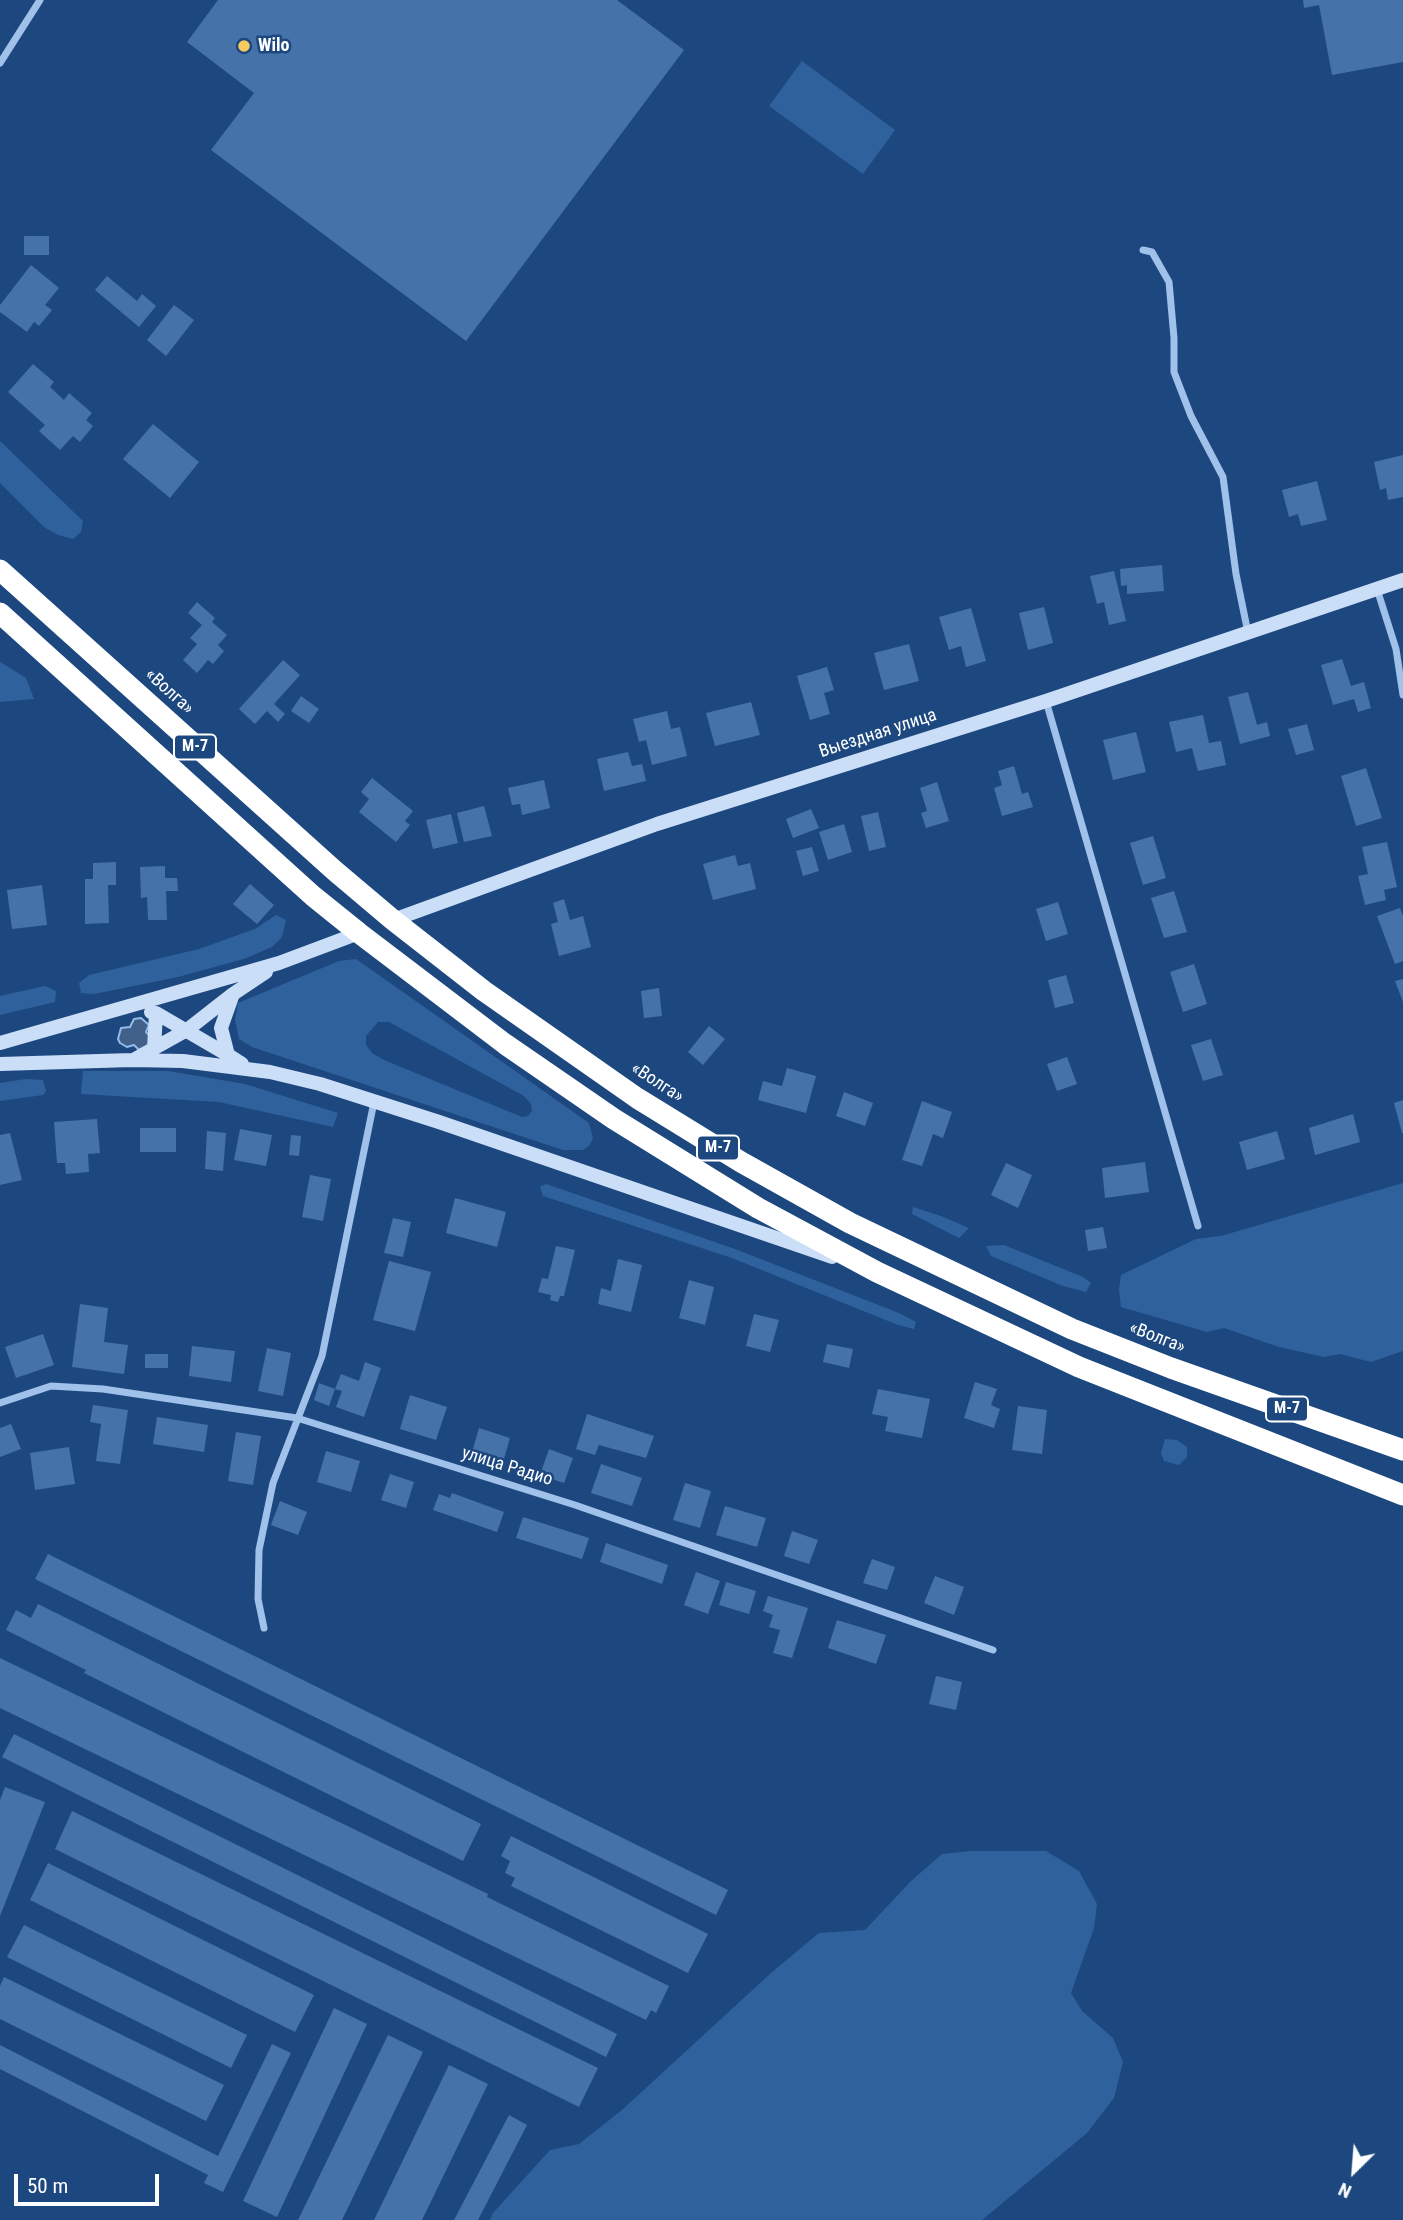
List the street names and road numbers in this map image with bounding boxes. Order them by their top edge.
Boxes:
street label: «Волга» [140,664,198,720]
street label: Выездная улица [816,705,940,763]
road number: М-7 [174,734,216,760]
street label: «Волга» [627,1058,687,1108]
road number: М-7 [697,1136,739,1160]
street label: «Волга» [1126,1317,1188,1359]
road number: М-7 [1266,1396,1308,1422]
street label: улица Радио [459,1443,555,1491]

